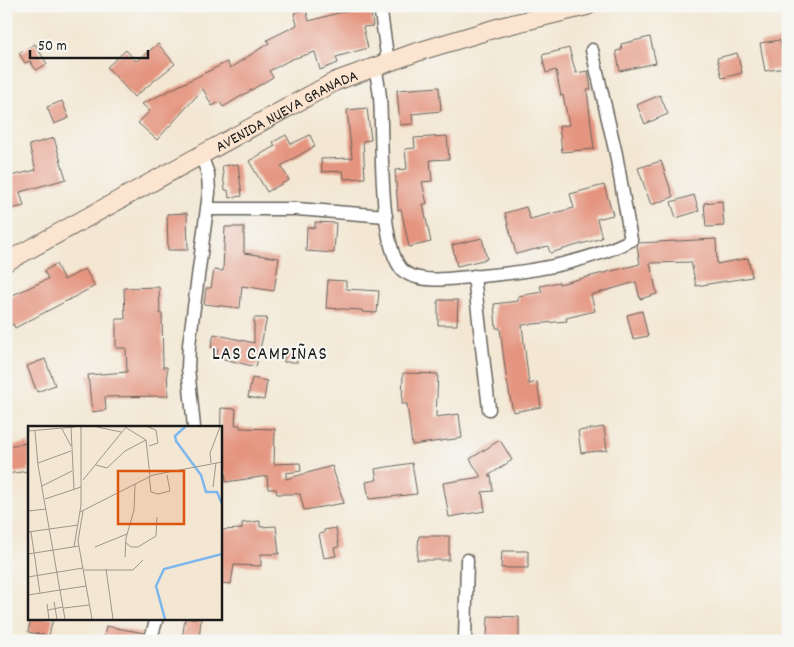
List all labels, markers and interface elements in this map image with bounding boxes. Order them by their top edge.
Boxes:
scale bar [30,28,148,60]
text: 50 m [38,36,67,58]
street label: AVENIDA NUEVA GRANADA [212,65,362,159]
district label: LAS CAMPIÑAS [212,342,328,369]
inset map [28,426,221,620]

